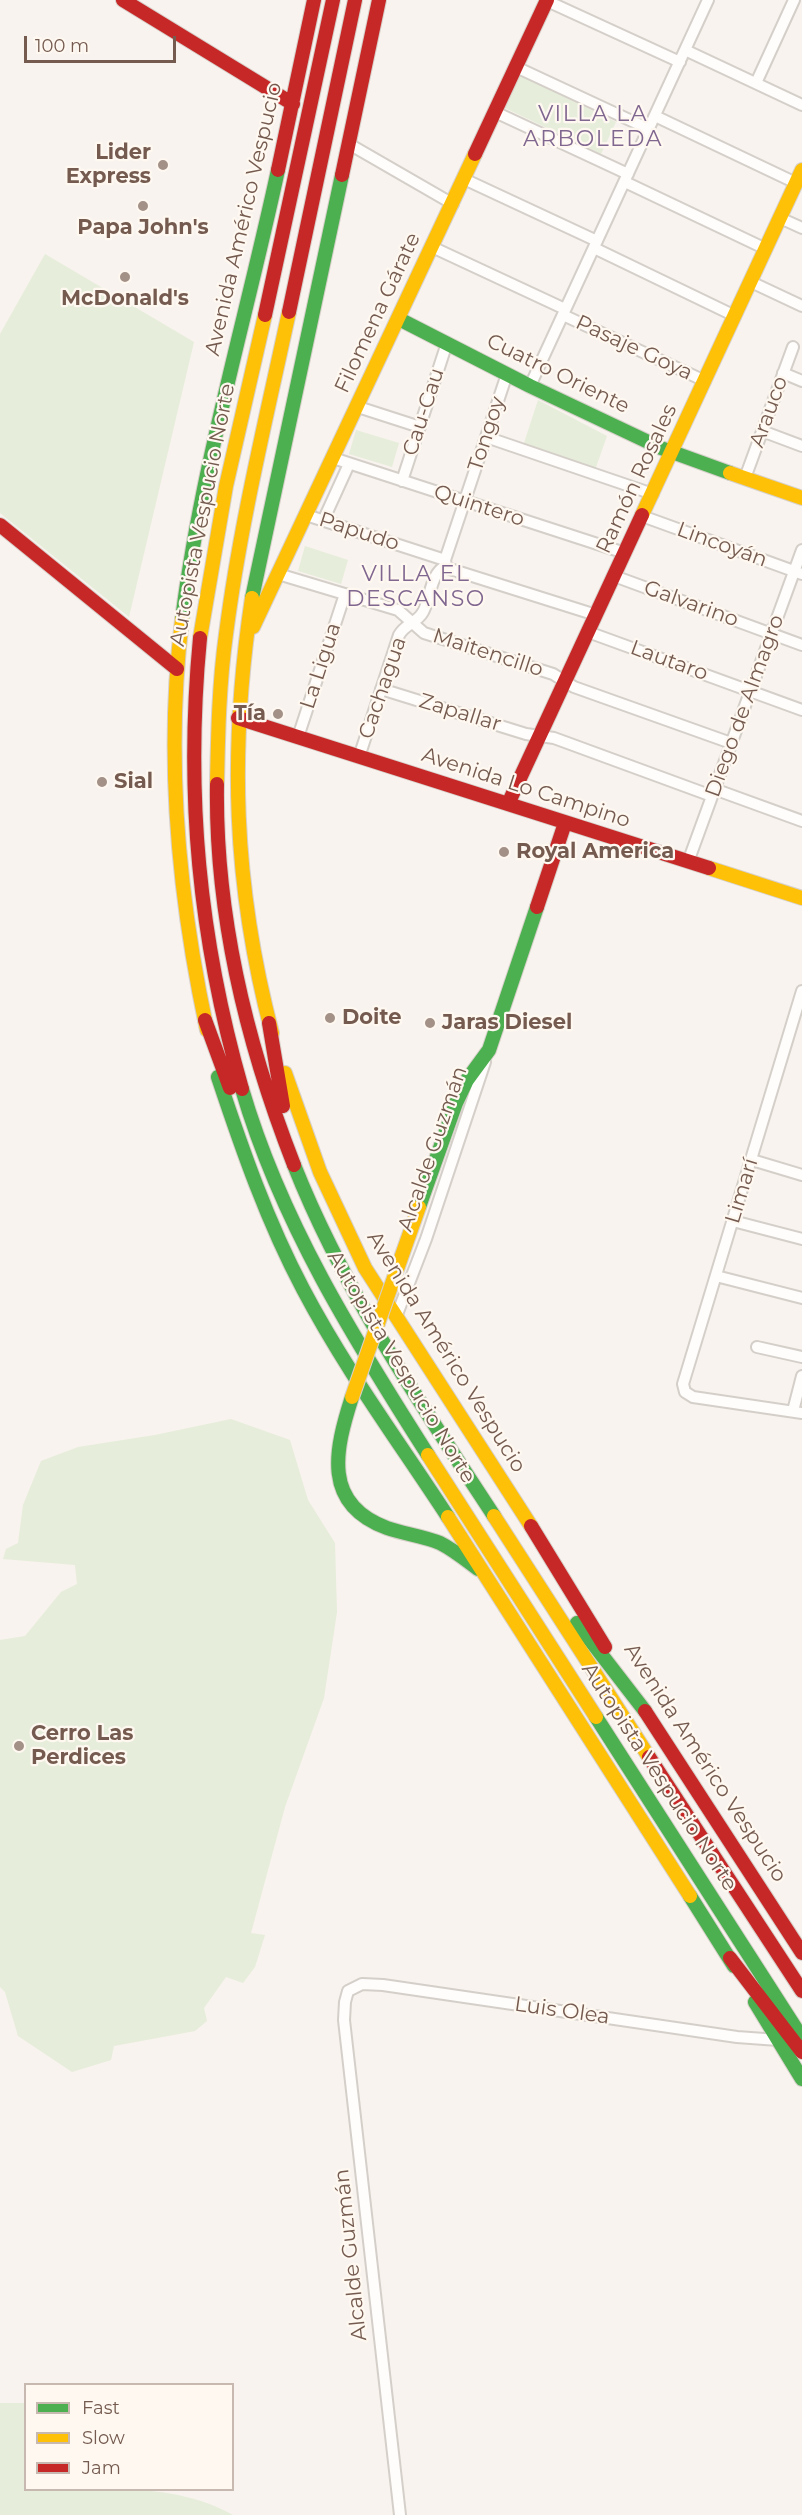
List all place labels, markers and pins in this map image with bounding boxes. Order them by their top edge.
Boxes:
place label: Lider Express [66,140,151,190]
marker: Lider Express [156,158,170,172]
marker: Papa John's [136,199,150,213]
place label: Papa John's [77,215,209,241]
marker: McDonald's [118,270,132,284]
place label: McDonald's [61,286,189,312]
place label: Tía [234,701,266,727]
marker: Tía [271,707,285,721]
place label: Sial [114,769,153,795]
marker: Sial [95,775,109,789]
place label: Royal America [516,839,674,865]
marker: Royal America [497,845,511,859]
place label: Doite [342,1005,401,1031]
place label: Jaras Diesel [442,1010,572,1036]
marker: Doite [323,1011,337,1025]
marker: Jaras Diesel [423,1016,437,1030]
place label: Cerro Las Perdices [31,1721,133,1771]
marker: Cerro Las Perdices [12,1739,26,1753]

